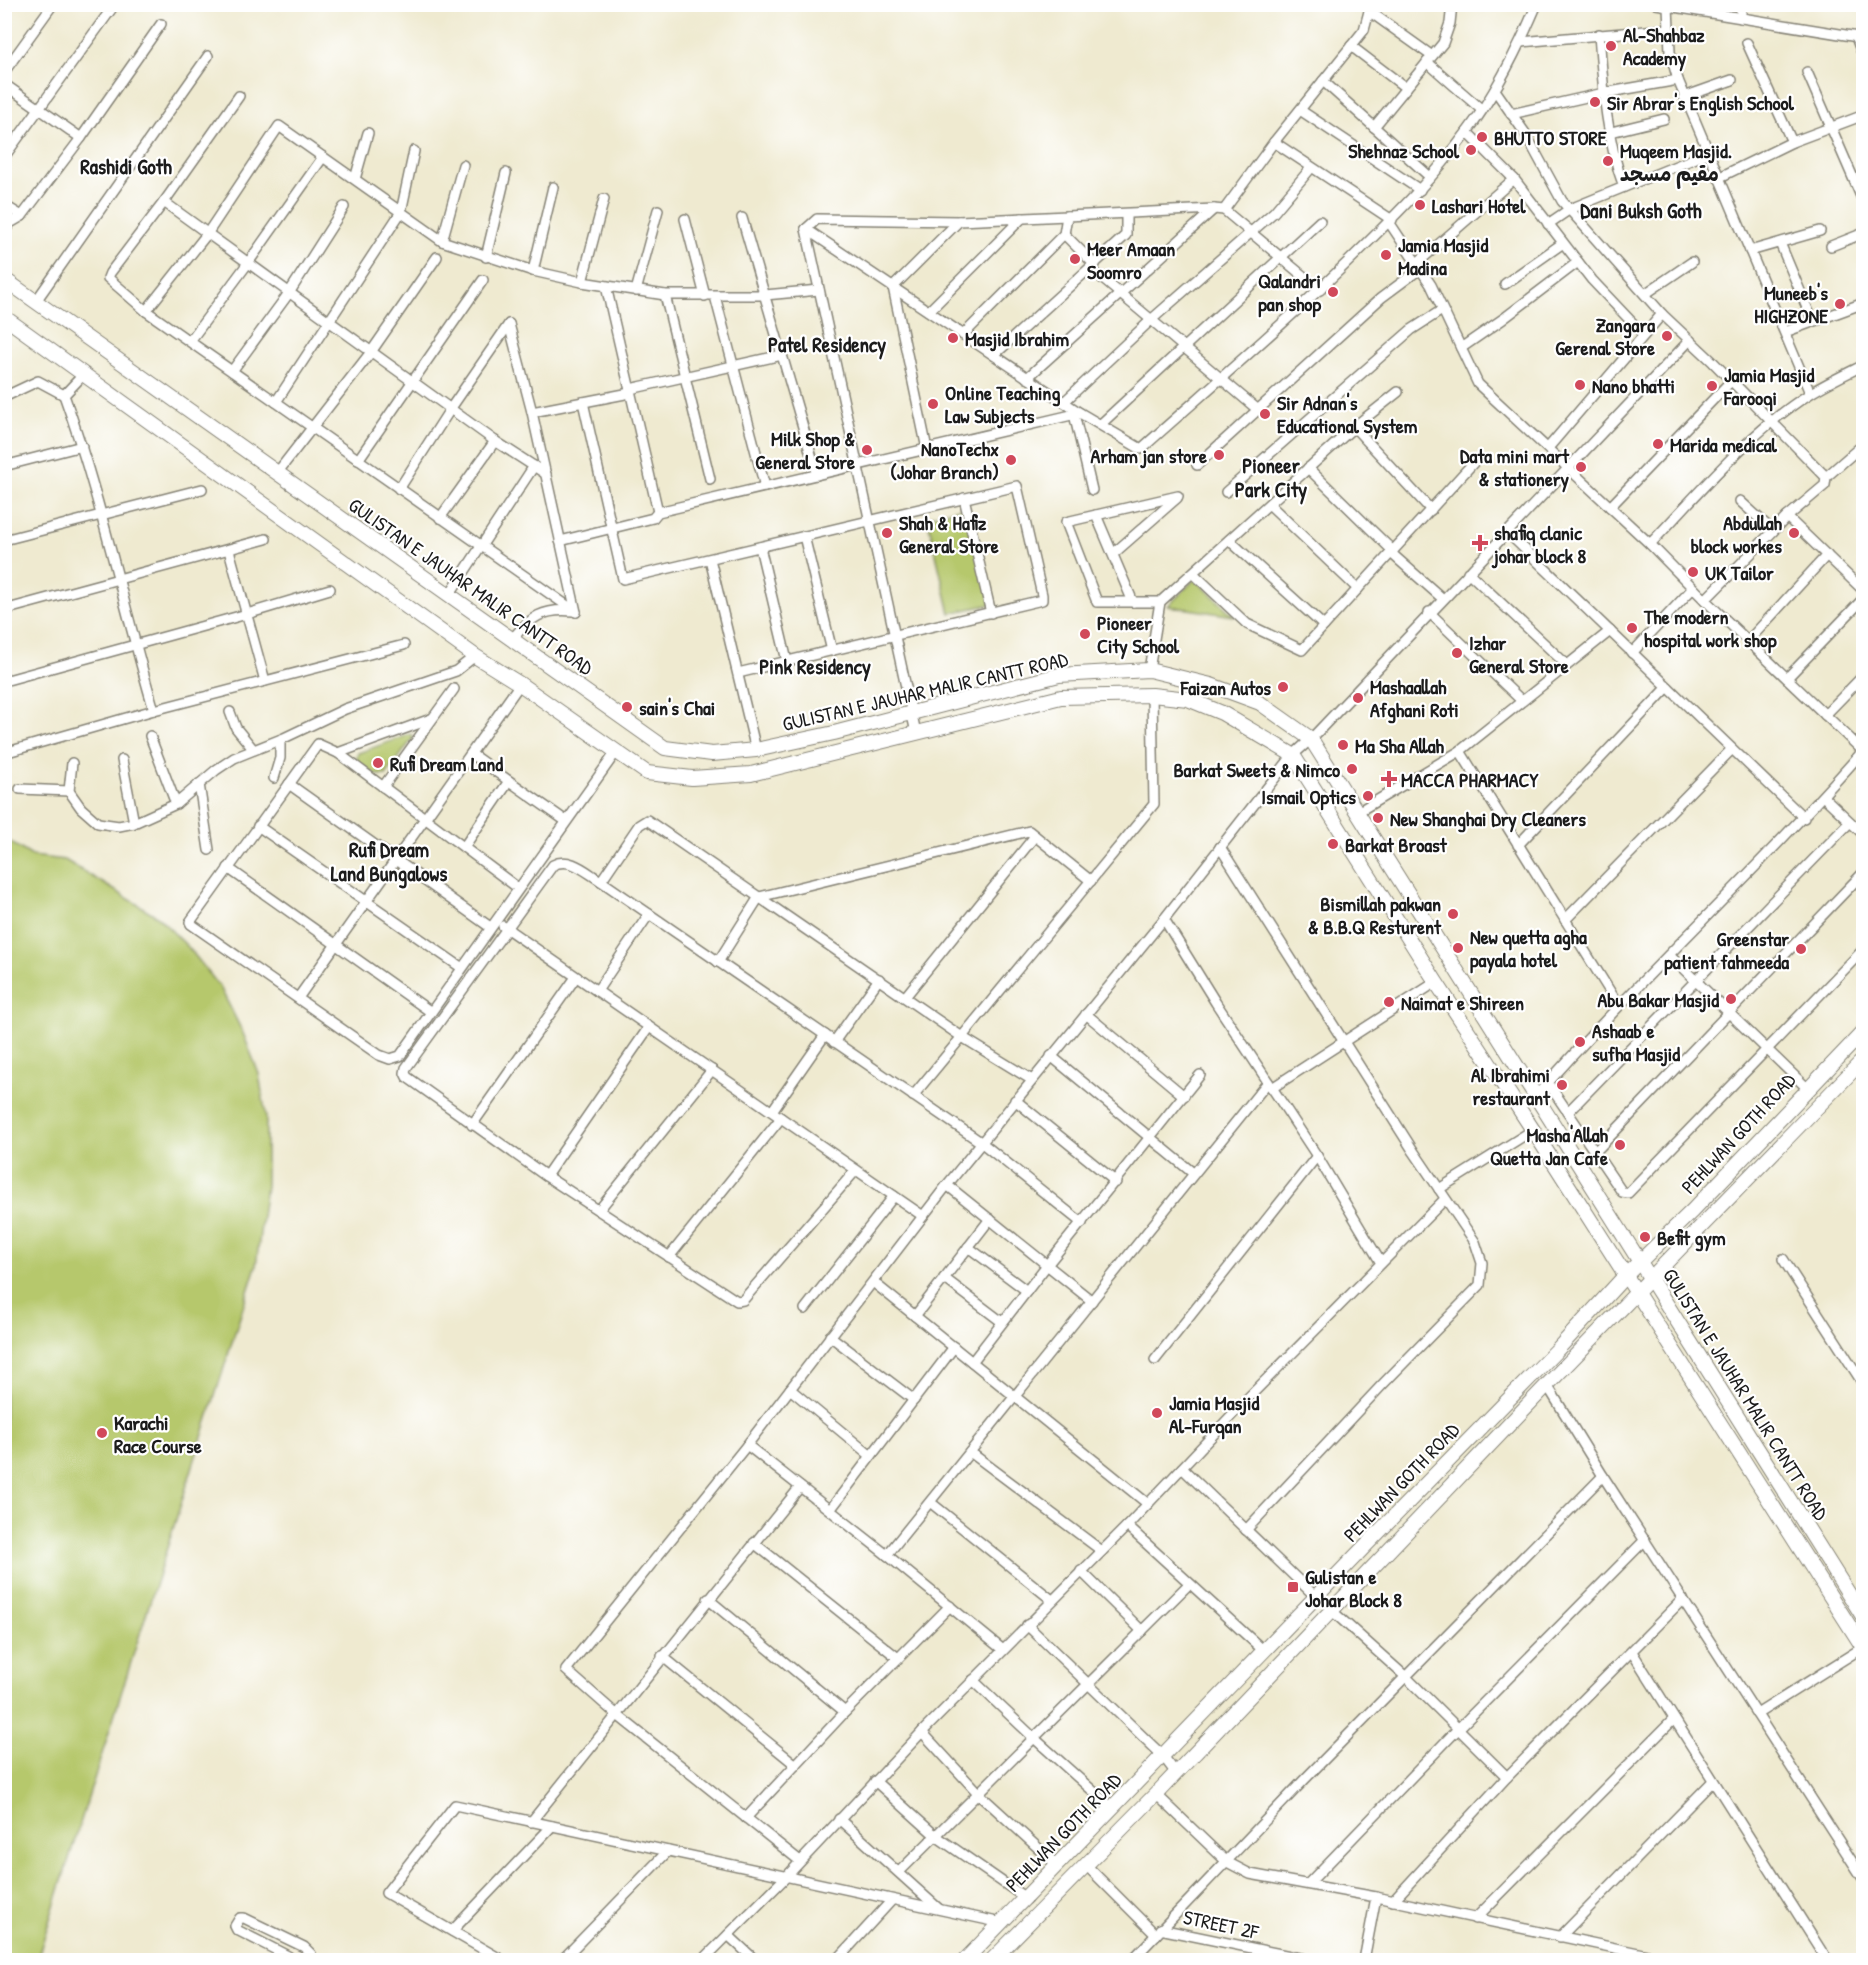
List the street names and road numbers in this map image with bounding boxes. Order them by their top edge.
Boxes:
street label: GULISTAN E JAUHAR MALIR CANTT ROAD [344,491,599,681]
street label: GULISTAN E JAUHAR MALIR CANTT ROAD [780,645,1071,737]
street label: PEHLWAN GOTH ROAD [1675,1066,1801,1199]
street label: GULISTAN E JAUHAR MALIR CANTT ROAD [1657,1263,1835,1526]
street label: PEHLWAN GOTH ROAD [1337,1416,1465,1548]
street label: PEHLWAN GOTH ROAD [999,1766,1127,1898]
street label: STREET 2F [1181,1903,1262,1945]

